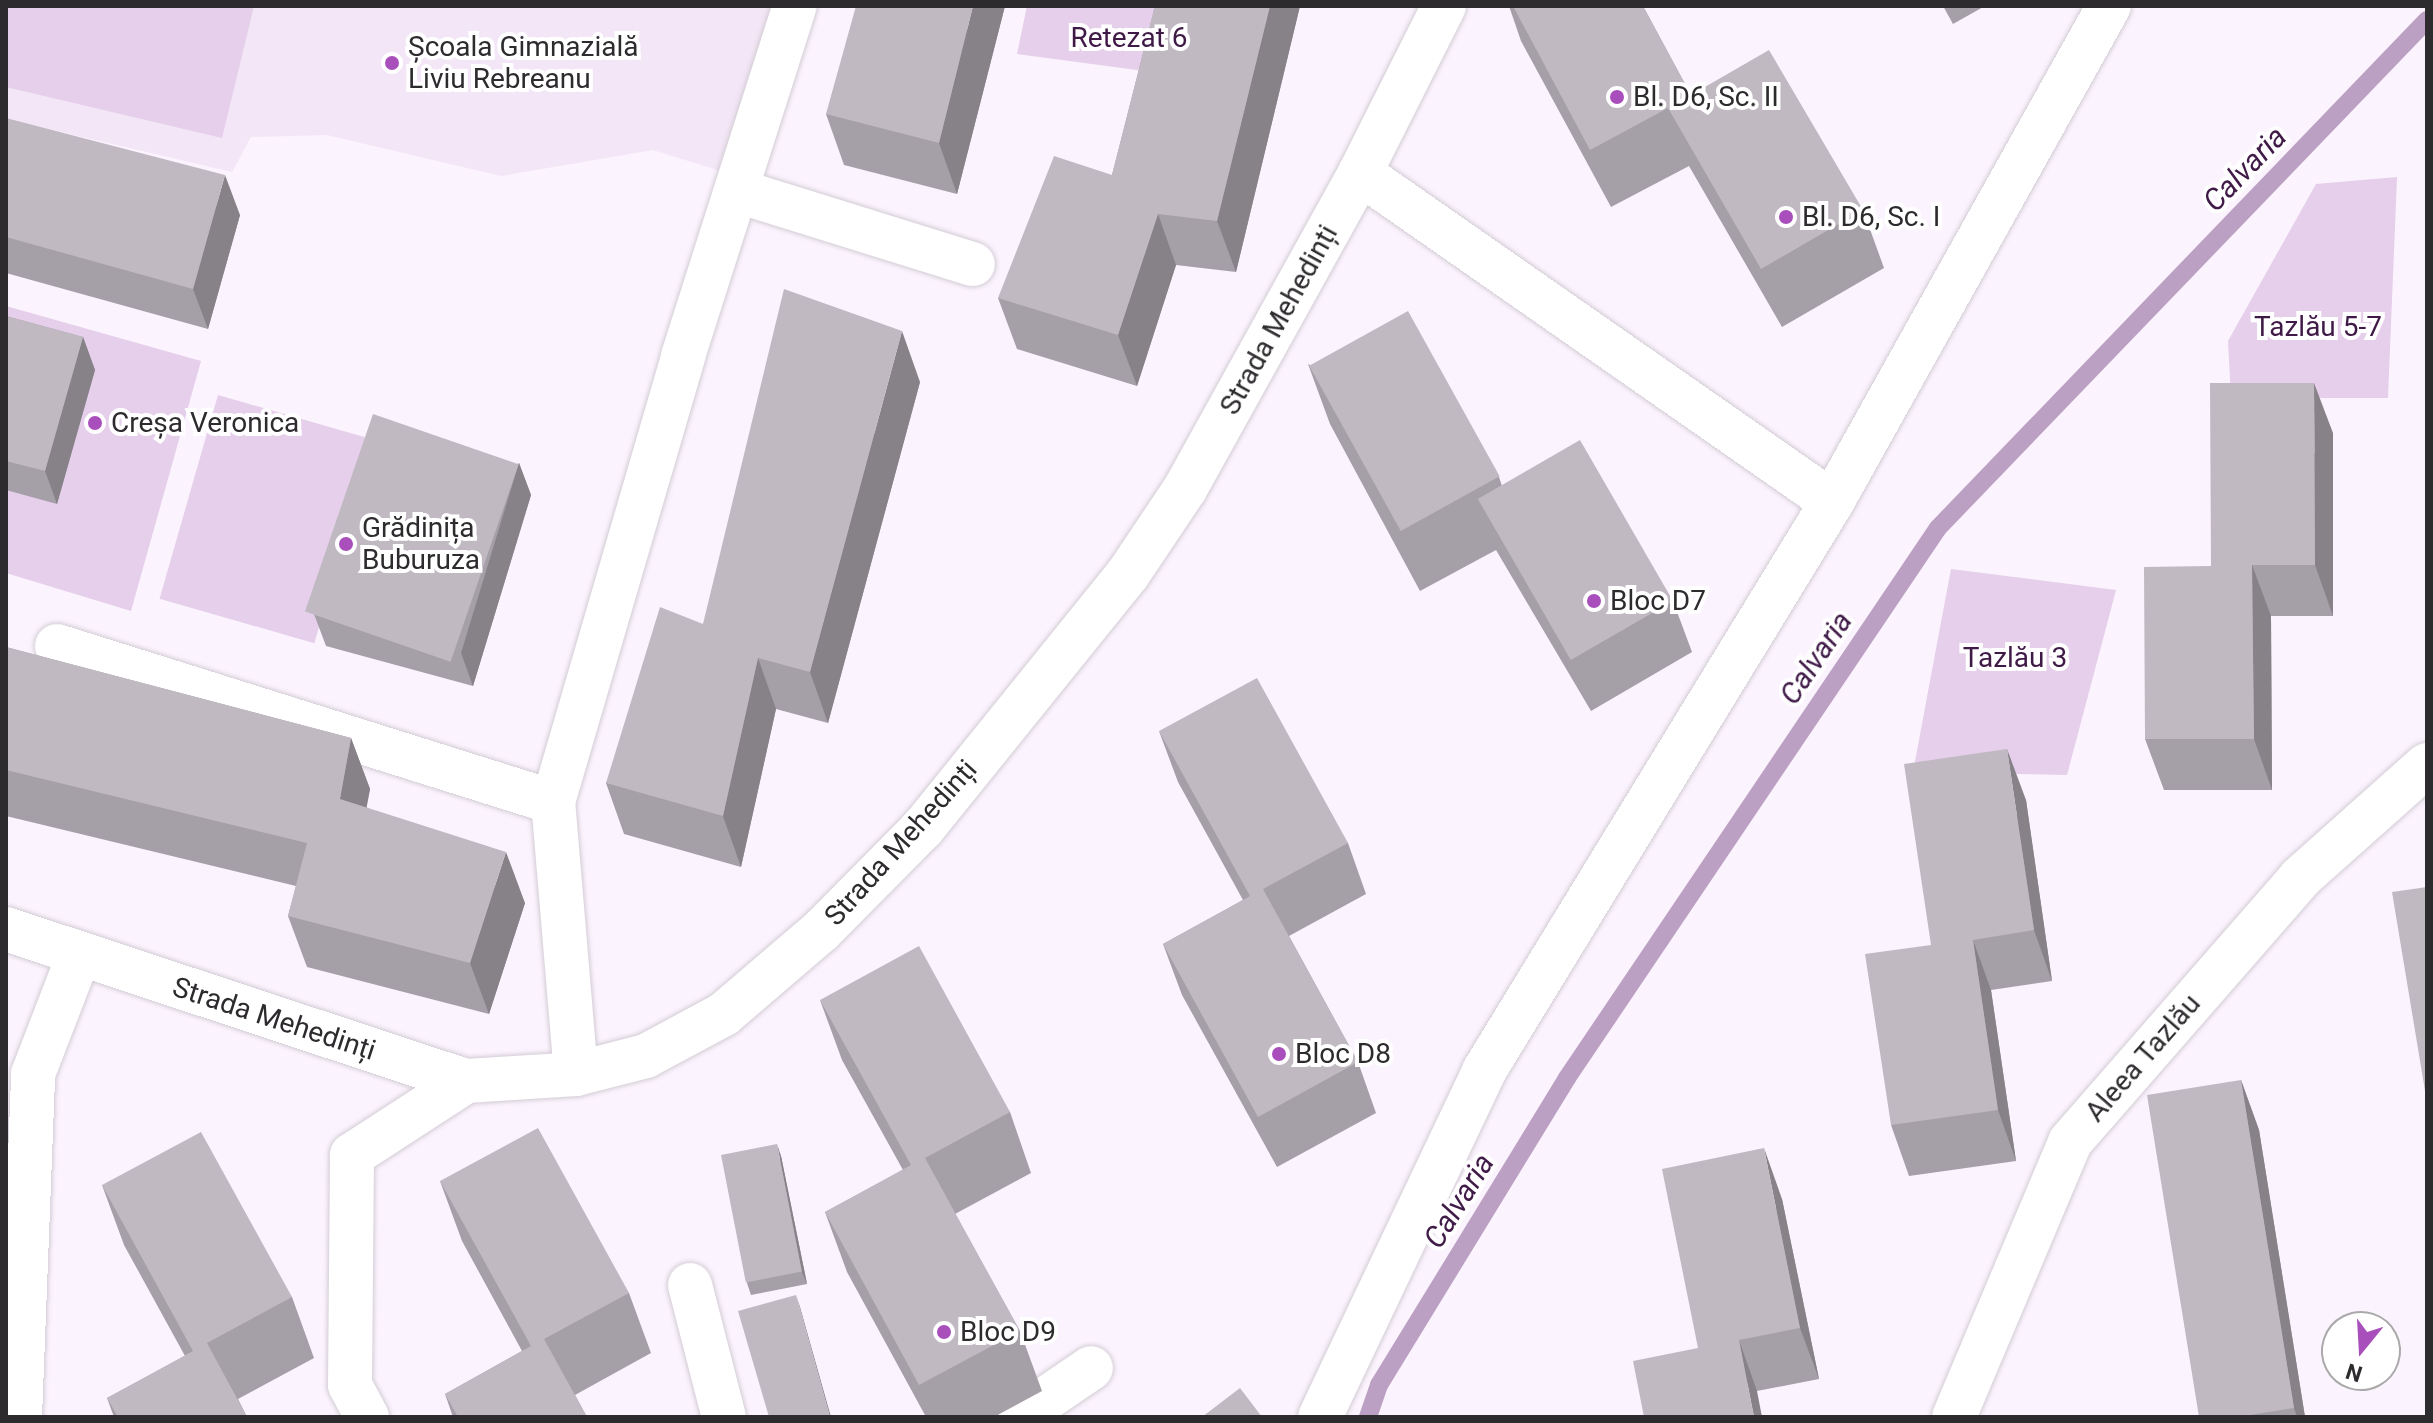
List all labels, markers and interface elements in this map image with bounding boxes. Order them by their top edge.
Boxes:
park label: Retezat 6 [1070,21,1188,55]
place label: Școala Gimnazială Liviu Rebreanu [408,30,639,96]
marker: Școala Gimnazială Liviu Rebreanu [383,54,401,72]
place label: Bl. D6, Sc. II [1633,80,1779,114]
marker: Bl. D6, Sc. II [1608,88,1626,106]
water label: Calvaria [2196,119,2294,219]
place label: Bl. D6, Sc. I [1802,200,1940,234]
marker: Bl. D6, Sc. I [1777,208,1795,226]
street label: Strada Mehedinți [1213,219,1345,421]
park label: Tazlău 5-7 [2254,310,2382,344]
place label: Creșa Veronica [111,406,299,440]
marker: Creșa Veronica [86,414,104,432]
place label: Grădinița Buburuza [362,511,480,577]
marker: Grădinița Buburuza [337,535,355,553]
place label: Bloc D7 [1610,584,1706,618]
marker: Bloc D7 [1585,592,1603,610]
water label: Calvaria [1772,605,1860,711]
park label: Tazlău 3 [1963,641,2067,675]
street label: Strada Mehedinți [818,753,984,933]
street label: Strada Mehedinți [168,970,380,1068]
street label: Aleea Tazlău [2078,987,2208,1129]
place label: Bloc D8 [1295,1037,1391,1071]
marker: Bloc D8 [1270,1045,1288,1063]
water label: Calvaria [1416,1147,1502,1255]
north arrow [2321,1311,2401,1391]
place label: Bloc D9 [960,1315,1056,1349]
marker: Bloc D9 [935,1323,953,1341]
text: N [2343,1358,2365,1387]

